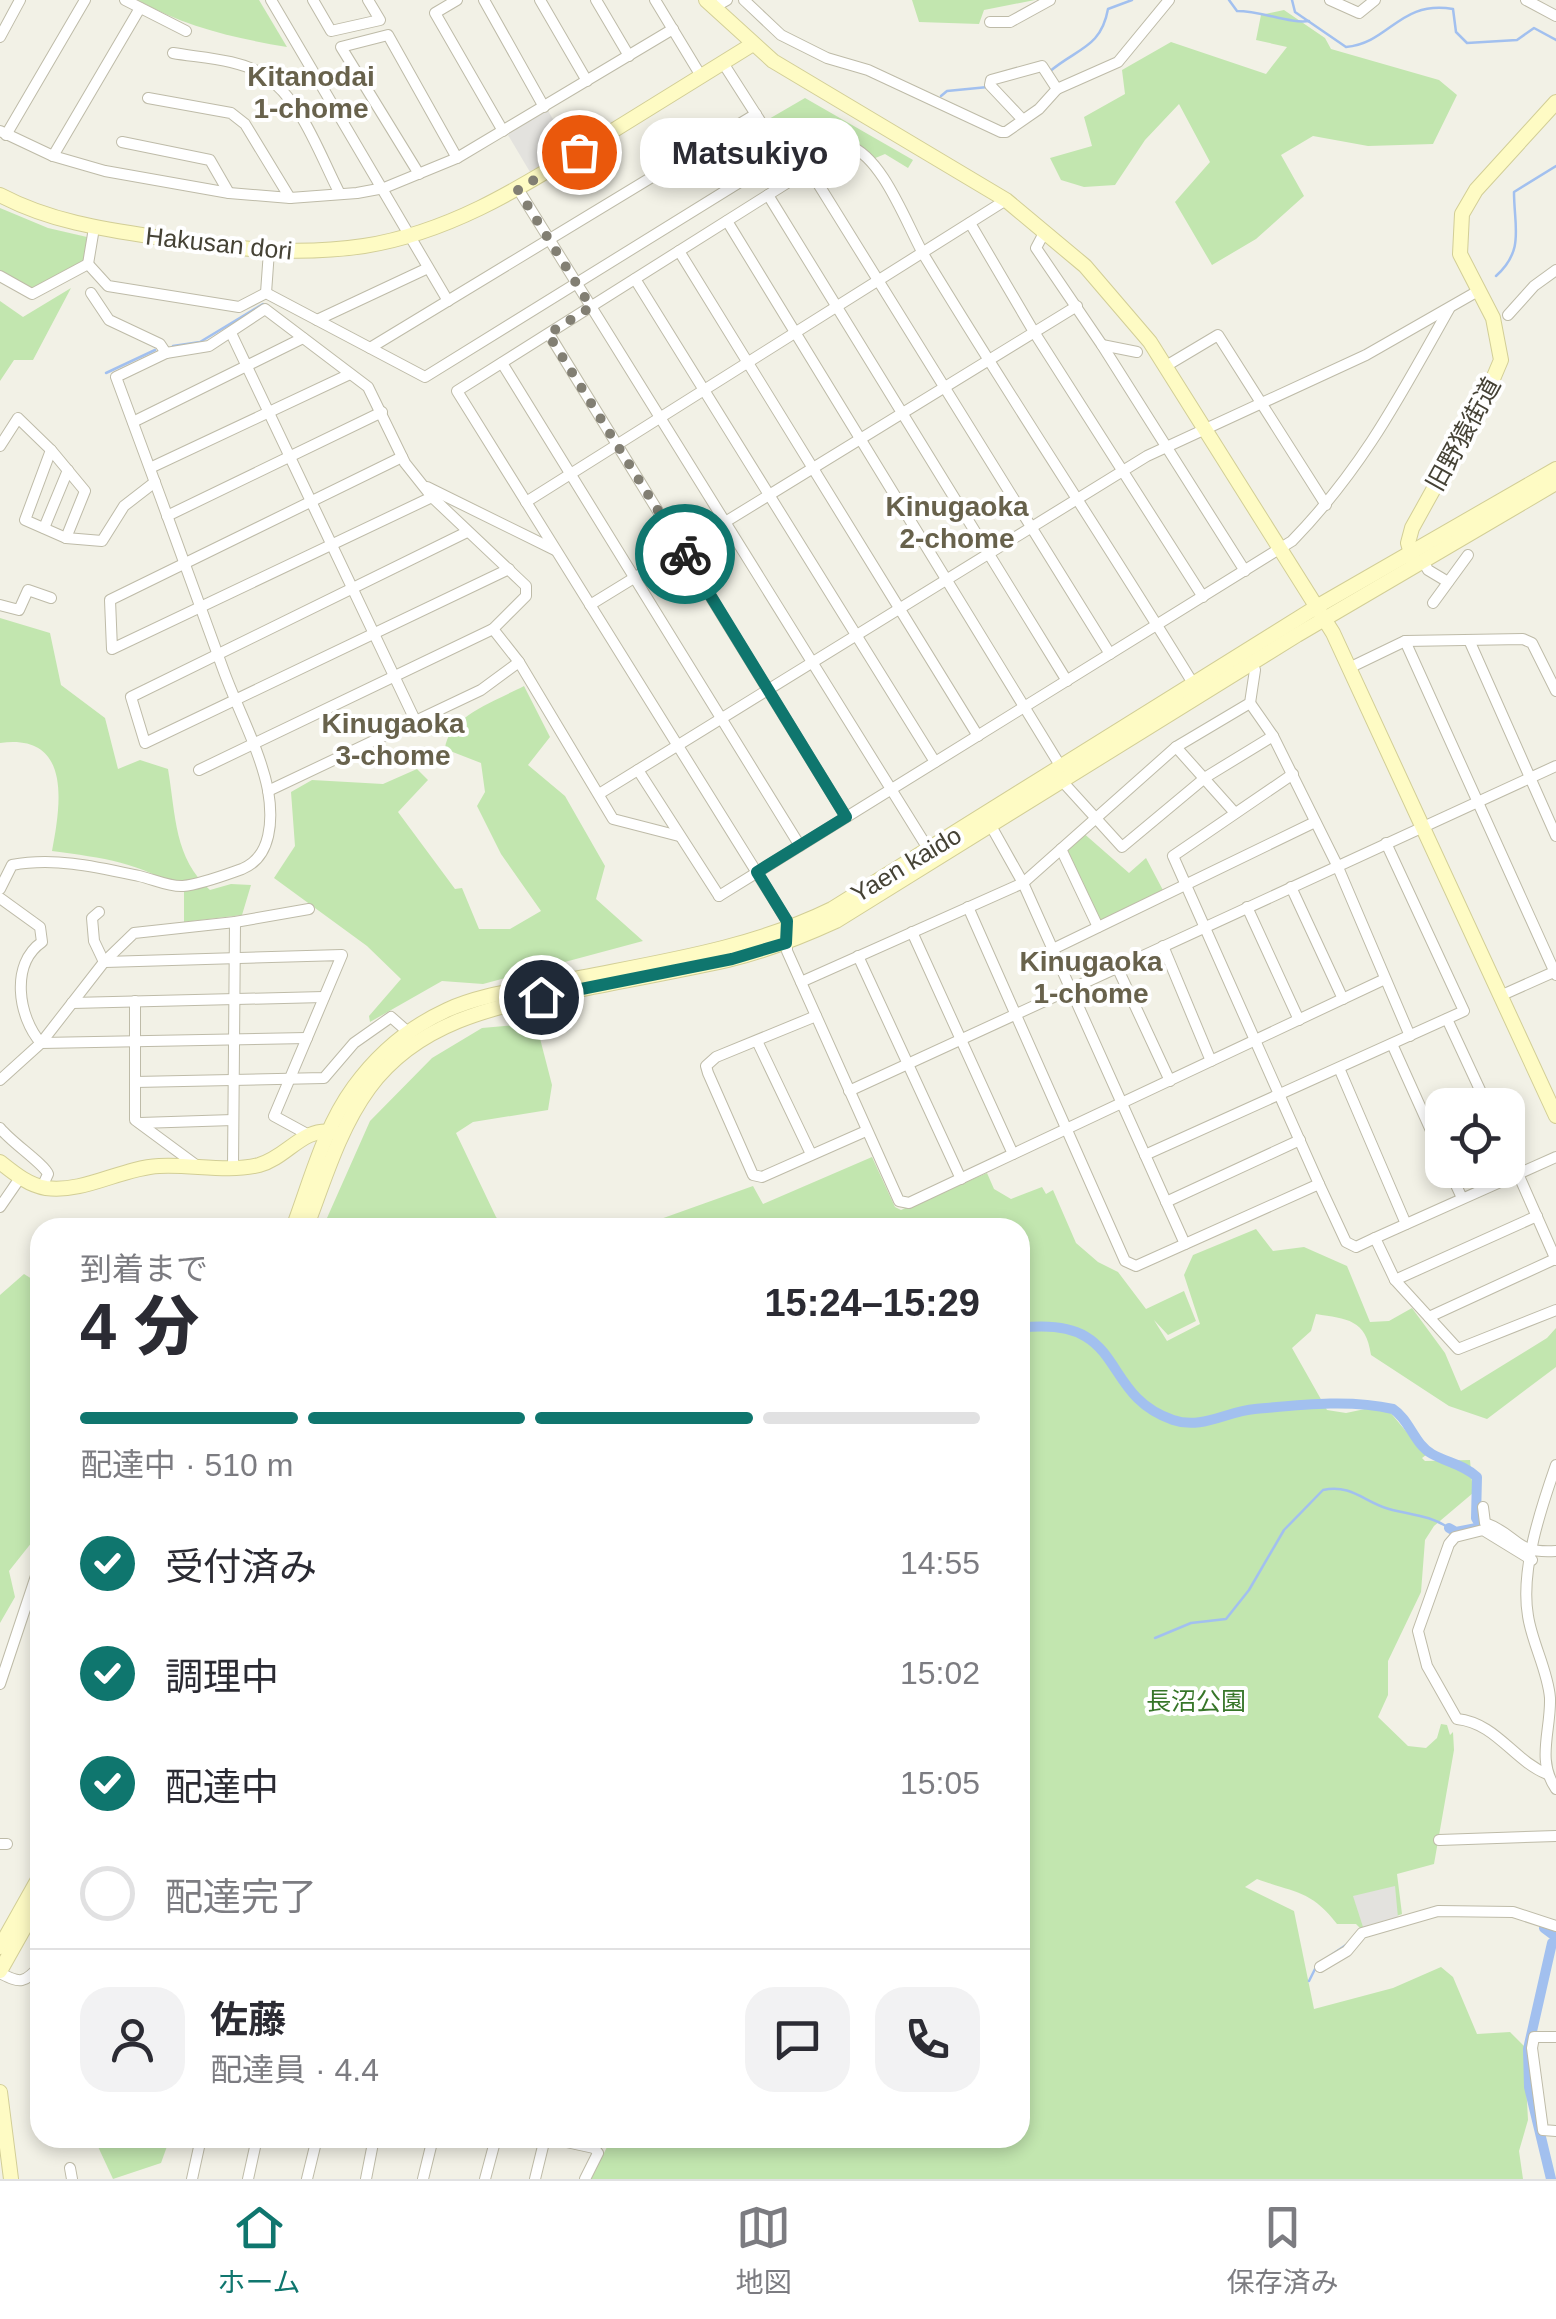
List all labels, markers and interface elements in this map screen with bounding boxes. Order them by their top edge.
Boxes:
district label: Kitanodai 1-chome [247,61,375,124]
pin [537,110,622,195]
callout: Matsukiyo [639,117,859,187]
icon: bag [552,125,607,180]
text: Matsukiyo [672,135,828,171]
street label: Hakusan dori [144,221,294,265]
street label: 旧野猿街道 [1420,373,1506,495]
district label: Kinugaoka 2-chome [885,491,1029,554]
courier [635,504,735,604]
icon: bike [658,527,713,582]
district label: Kinugaoka 3-chome [321,708,465,771]
street label: Yaen kaido [846,820,966,908]
district label: Kinugaoka 1-chome [1019,946,1163,1009]
pin [499,955,584,1040]
icon: home [514,970,569,1025]
map controls [1425,1088,1525,1188]
button: locate [1425,1088,1525,1188]
text: 到着まで [80,1251,208,1287]
text: 15:24–15:29 [764,1282,980,1324]
text: 4 分 [80,1290,199,1363]
text: 配達中 · 510 m [80,1447,293,1483]
icon: check [80,1536,135,1591]
text: 14:55 [900,1545,980,1581]
text: 受付済み [165,1546,317,1588]
icon: check [80,1646,135,1701]
text: 15:02 [900,1655,980,1691]
text: 調理中 [165,1656,279,1698]
park label: 長沼公園 [1146,1687,1246,1715]
icon: check [80,1756,135,1811]
text: 15:05 [900,1765,980,1801]
text: 配達中 [165,1766,279,1808]
text: 配達完了 [165,1876,317,1918]
button: person [80,1987,185,2092]
button: chat [745,1987,850,2092]
button: phone [875,1987,980,2092]
text: 佐藤 [210,1999,286,2041]
text: 配達員 · 4.4 [210,2052,379,2088]
tab: ホーム [217,2200,301,2300]
tab: 地図 [736,2200,792,2300]
tab: 保存済み [1226,2200,1339,2300]

